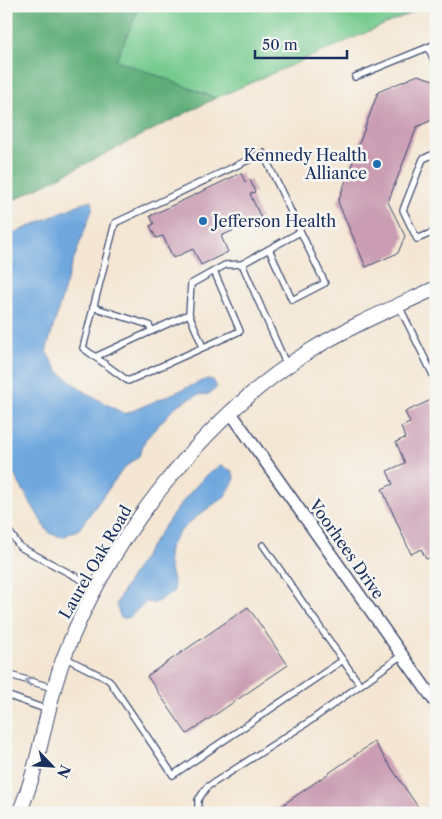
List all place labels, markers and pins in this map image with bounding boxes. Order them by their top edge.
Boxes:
place label: Kennedy Health Alliance [244,145,367,183]
marker: Kennedy Health Alliance [371,158,383,170]
place label: Jefferson Health [210,211,336,231]
marker: Jefferson Health [197,215,209,227]

